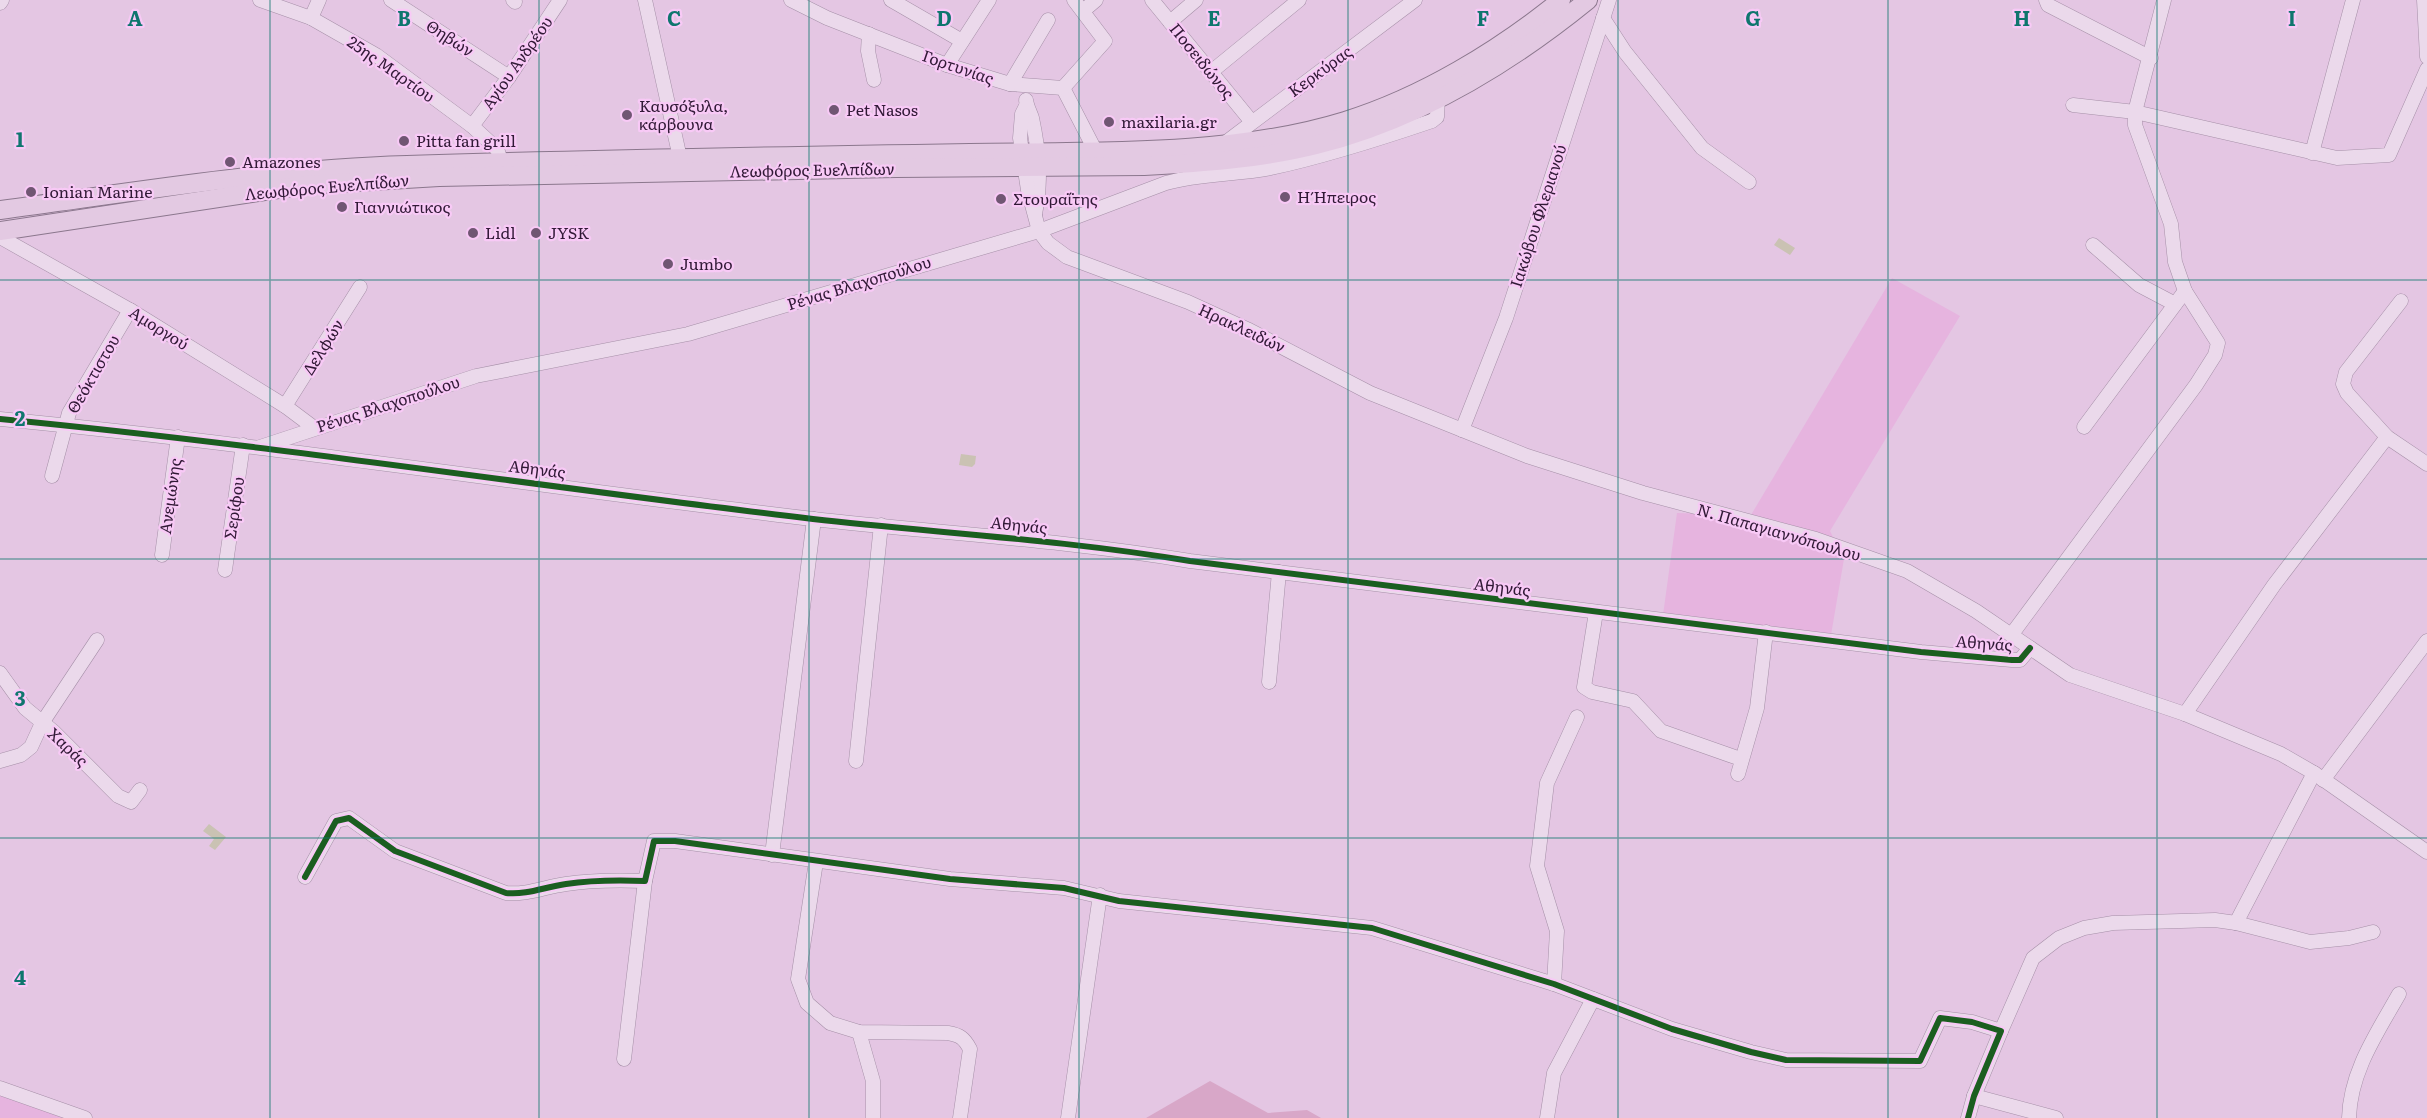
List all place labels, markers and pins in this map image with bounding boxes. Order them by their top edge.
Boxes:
place label: Καυσόξυλα, κάρβουνα [639,93,728,135]
place label: Pet Nasos [846,97,918,121]
marker: Pet Nasos [827,103,841,117]
marker: Καυσόξυλα, κάρβουνα [620,108,634,122]
place label: maxilaria.gr [1121,109,1217,133]
marker: maxilaria.gr [1102,115,1116,129]
place label: Pitta fan grill [416,128,516,152]
marker: Pitta fan grill [397,134,411,148]
place label: Amazones [242,149,320,173]
marker: Amazones [223,155,237,169]
place label: Ionian Marine [43,179,153,203]
place label: Η Ήπειρος [1297,184,1376,208]
marker: Ionian Marine [24,185,38,199]
place label: Στουραΐτης [1013,186,1098,210]
marker: Η Ήπειρος [1278,190,1292,204]
marker: Στουραΐτης [994,192,1008,206]
place label: Γιαννιώτικος [354,194,450,218]
marker: Γιαννιώτικος [335,200,349,214]
place label: Lidl [485,220,516,244]
place label: JYSK [548,220,589,244]
marker: Lidl [466,226,480,240]
marker: JYSK [529,226,543,240]
place label: Jumbo [680,251,733,275]
marker: Jumbo [661,257,675,271]

